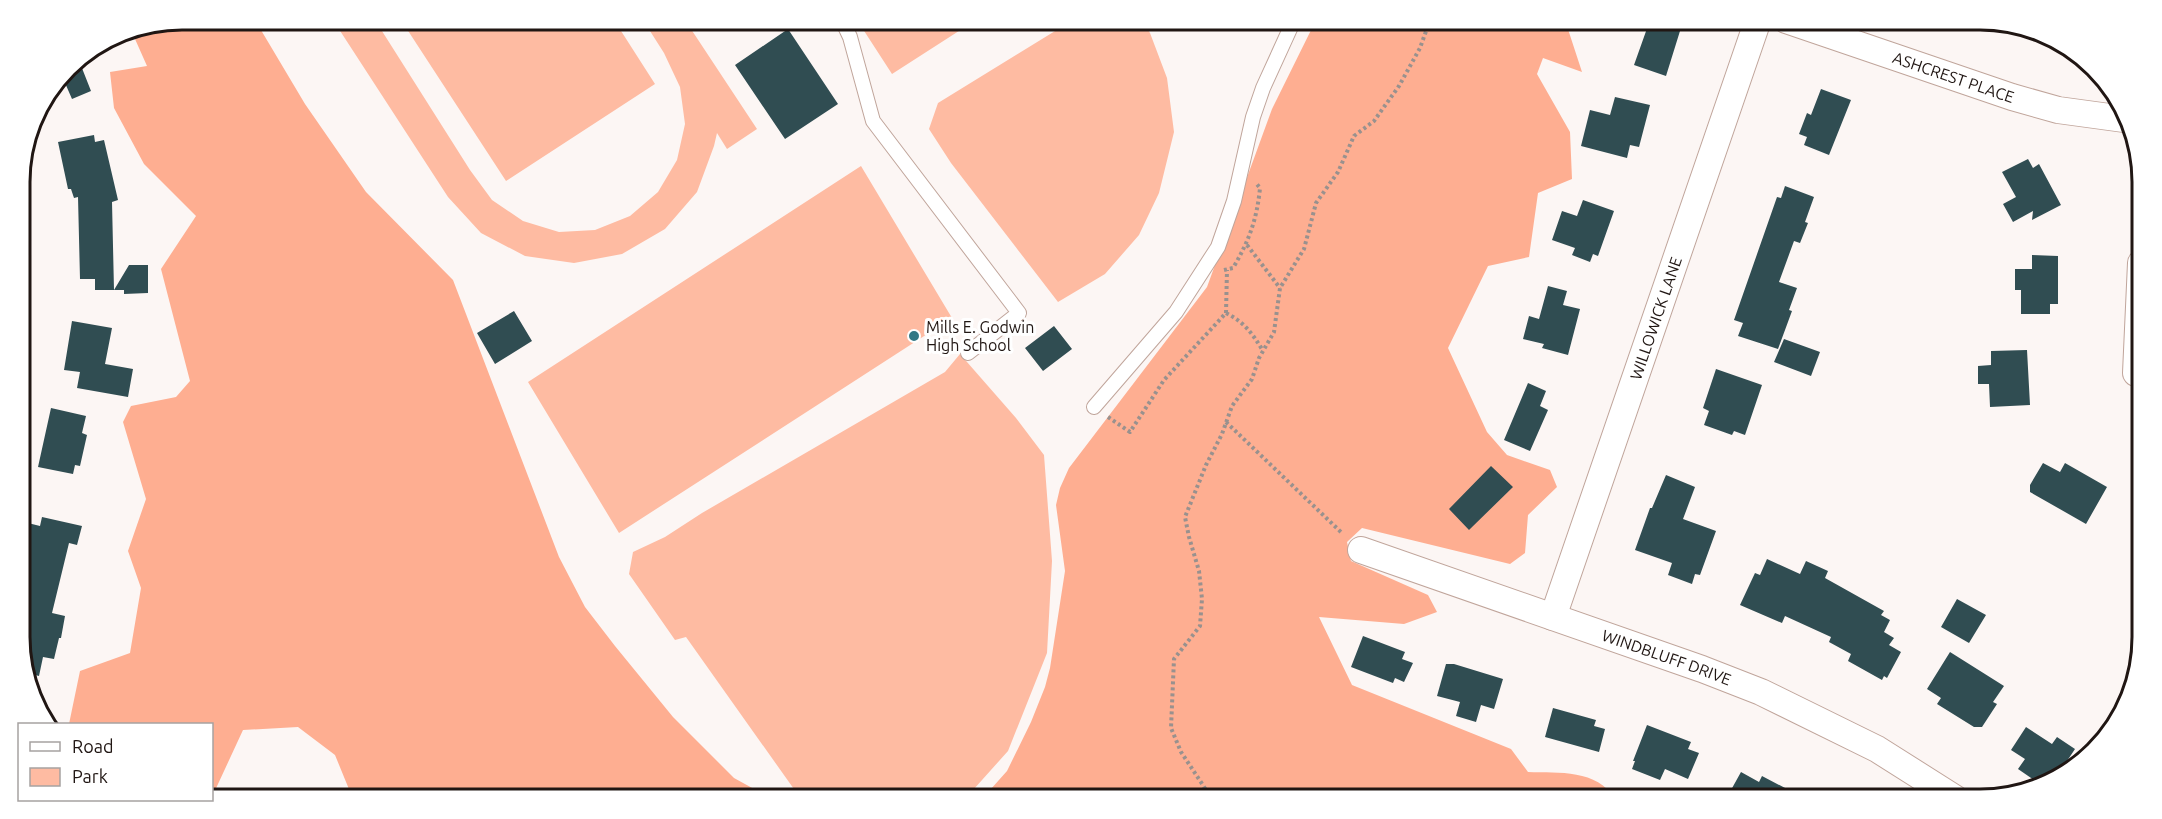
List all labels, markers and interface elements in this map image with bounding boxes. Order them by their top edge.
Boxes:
street label: ASHCREST PLACE [1890,48,2017,106]
street label: WILLOWICK LANE [1626,254,1685,382]
place label: Mills E. Godwin High School [926,318,1034,354]
marker: Mills E. Godwin High School [907,329,921,343]
street label: WINDBLUFF DRIVE [1600,626,1734,689]
legend [18,723,213,801]
text: Road [72,736,114,756]
text: Park [72,766,108,786]

